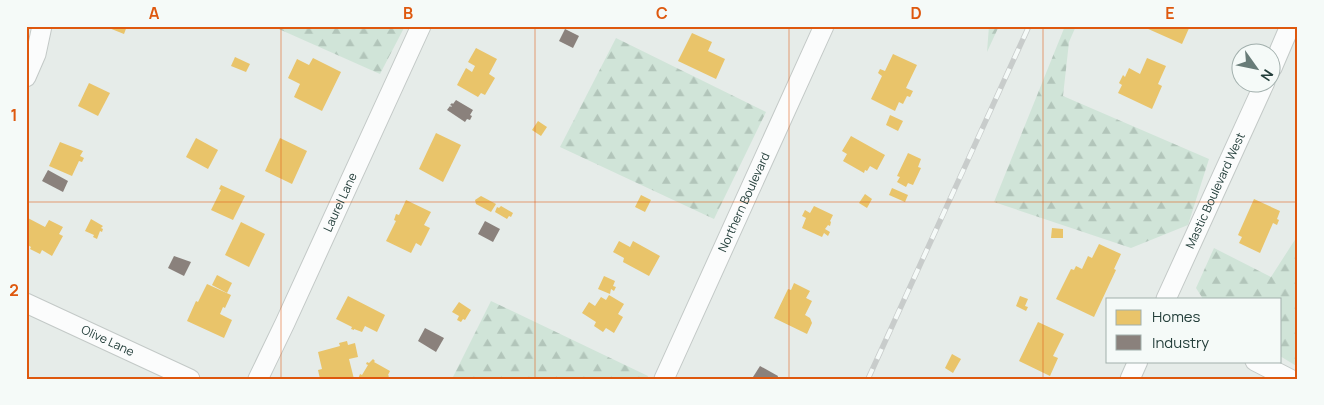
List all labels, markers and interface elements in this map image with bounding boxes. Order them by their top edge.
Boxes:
text: A [149,2,160,24]
text: B [403,2,413,24]
text: C [656,2,668,24]
text: D [910,2,922,24]
text: E [1165,2,1175,24]
north arrow [1232,42,1282,92]
text: N [1257,66,1278,85]
text: 1 [10,104,18,126]
street label: Mastic Boulevard West [1181,130,1249,251]
street label: Northern Boulevard [714,150,774,255]
street label: Laurel Lane [319,170,361,234]
text: 2 [9,279,19,301]
legend [1106,298,1282,362]
text: Homes [1152,306,1201,327]
street label: Olive Lane [79,321,137,360]
text: Industry [1152,332,1209,353]

